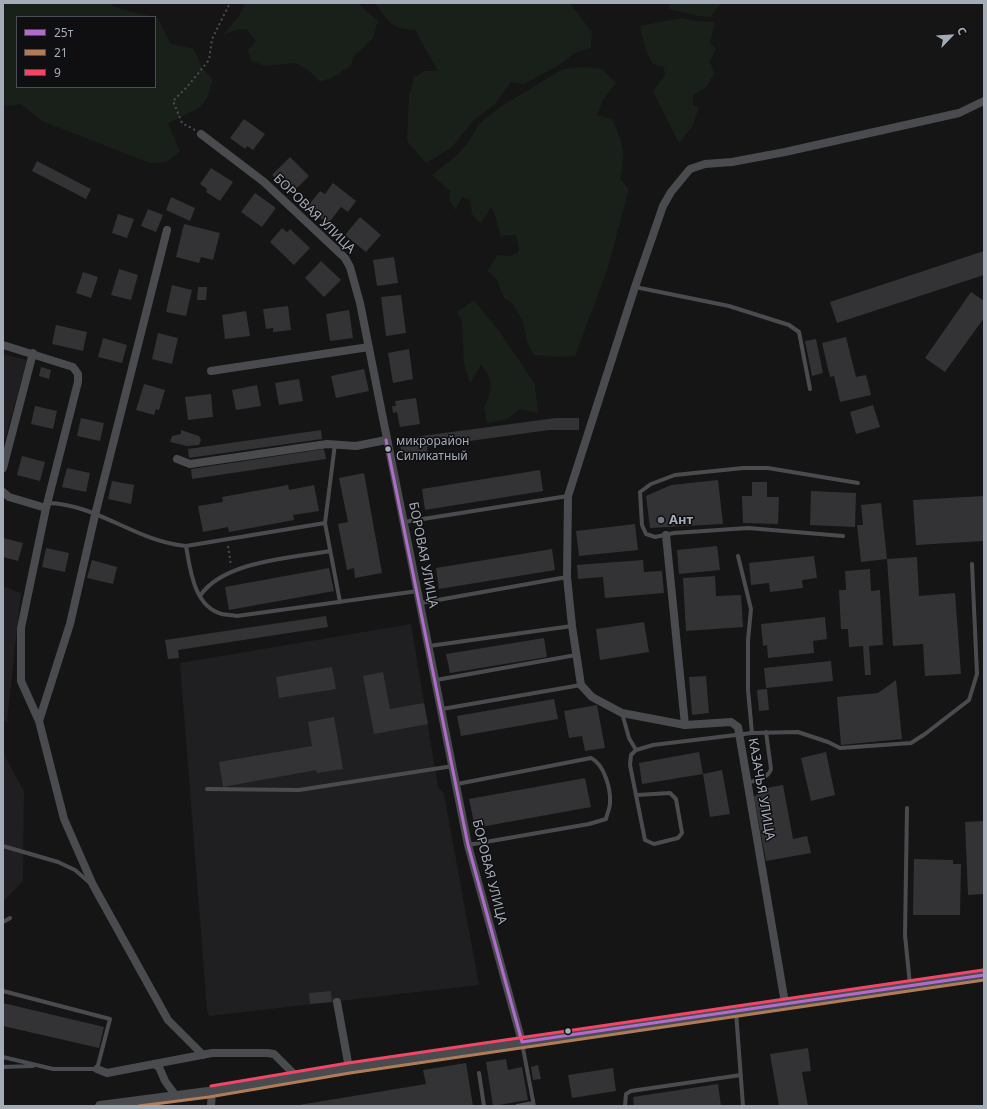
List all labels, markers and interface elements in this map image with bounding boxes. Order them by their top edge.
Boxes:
legend [16,16,156,88]
north arrow [931,16,971,56]
text: 25т [54,24,73,41]
text: С [954,24,971,37]
text: 21 [54,44,68,61]
text: 9 [54,64,61,81]
street label: БОРОВАЯ УЛИЦА [270,171,358,257]
place label: микрорайон Силикатный [396,435,469,463]
marker: микрорайон Силикатный [383,444,393,454]
street label: БОРОВАЯ УЛИЦА [405,501,441,609]
place label: Ант [669,512,693,528]
marker: Ант [656,515,666,525]
street label: КАЗАЧЬЯ УЛИЦА [744,737,778,841]
street label: БОРОВАЯ УЛИЦА [468,818,510,926]
unlabelled marker [563,1026,573,1036]

